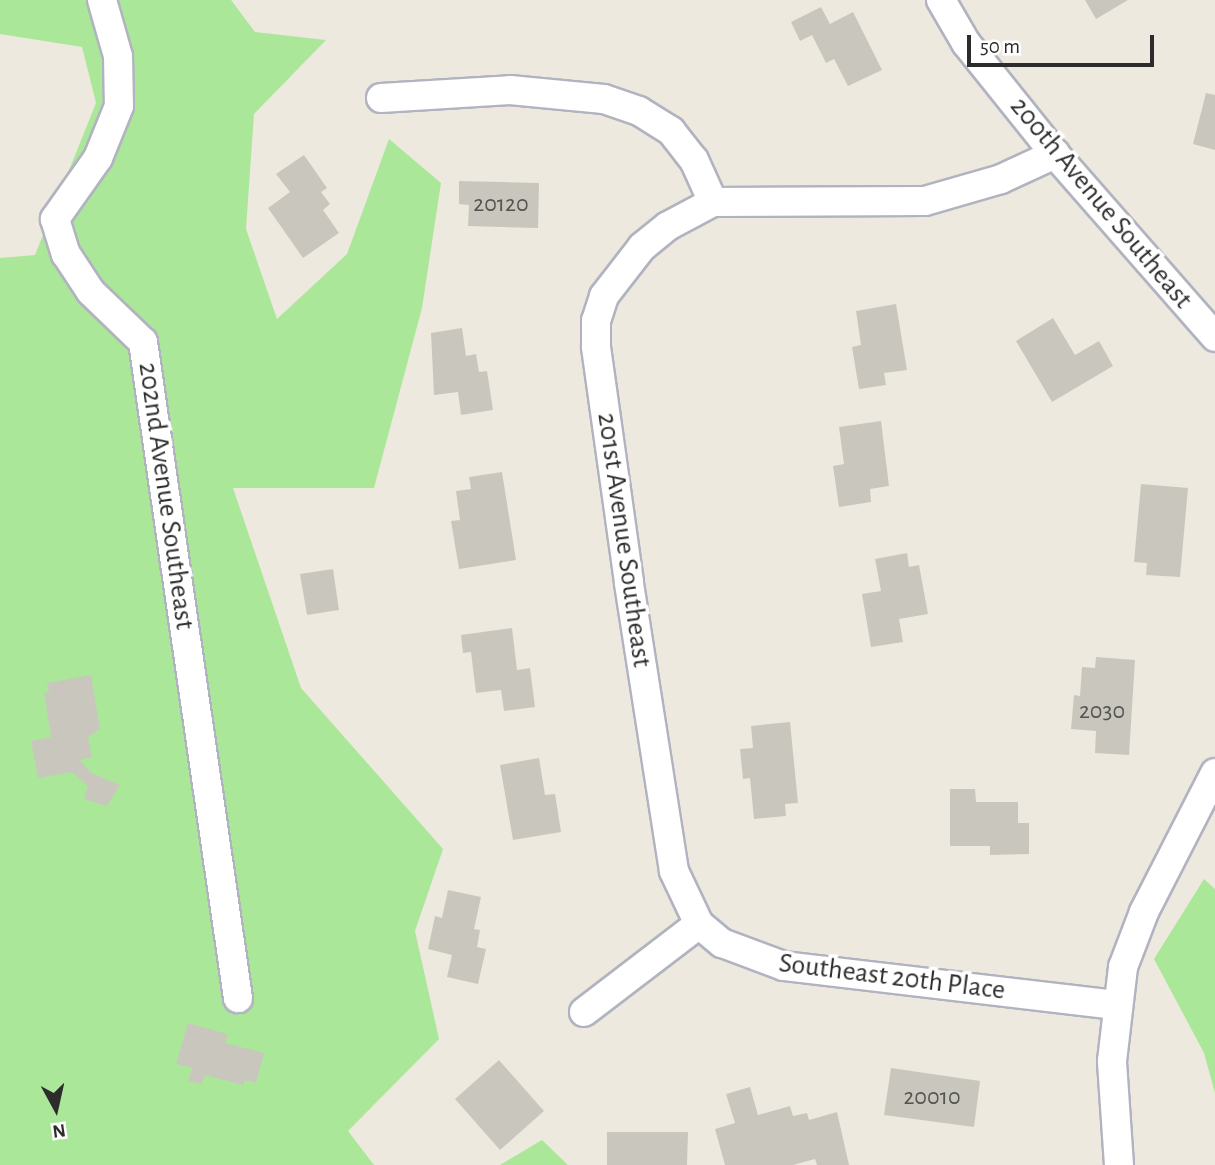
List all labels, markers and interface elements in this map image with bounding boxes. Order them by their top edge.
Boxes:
scale bar [970,21,1157,65]
text: 50 m [980,36,1020,57]
street label: 200th Avenue Southeast [1003,90,1199,316]
house number: 20120 [473,191,529,219]
street label: 202nd Avenue Southeast [131,360,201,632]
street label: 201st Avenue Southeast [590,411,658,669]
house number: 2030 [1079,698,1125,726]
street label: Southeast 20th Place [777,946,1007,1008]
north arrow [21,1074,91,1144]
house number: 20010 [903,1084,961,1112]
text: N [51,1120,67,1141]

